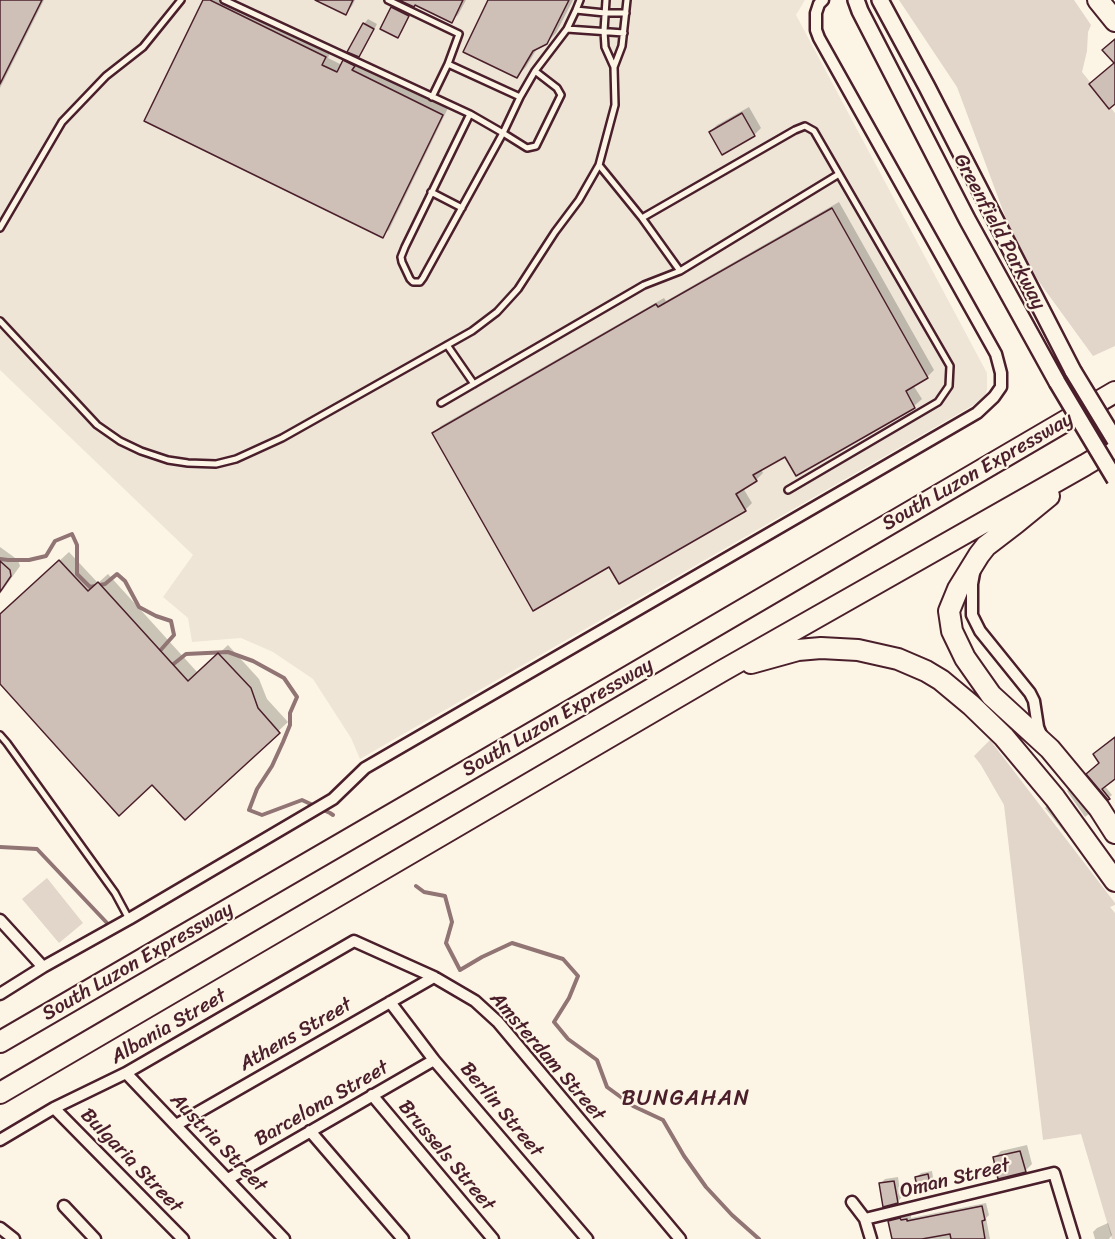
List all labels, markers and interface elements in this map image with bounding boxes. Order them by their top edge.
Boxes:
street label: Greenfield Parkway [948,150,1050,314]
street label: South Luzon Expressway [878,407,1078,537]
street label: South Luzon Expressway [458,653,658,783]
street label: South Luzon Expressway [38,897,238,1027]
street label: Albania Street [107,984,231,1070]
street label: Amsterdam Street [484,987,610,1127]
street label: Athens Street [235,993,357,1077]
street label: Barcelona Street [251,1056,393,1152]
street label: Berlin Street [454,1058,548,1162]
district label: BUNGAHAN [621,1086,751,1112]
street label: Austria Street [165,1088,271,1198]
street label: Brussels Street [393,1096,499,1216]
street label: Bulgaria Street [75,1104,187,1218]
street label: Oman Street [898,1154,1012,1204]

